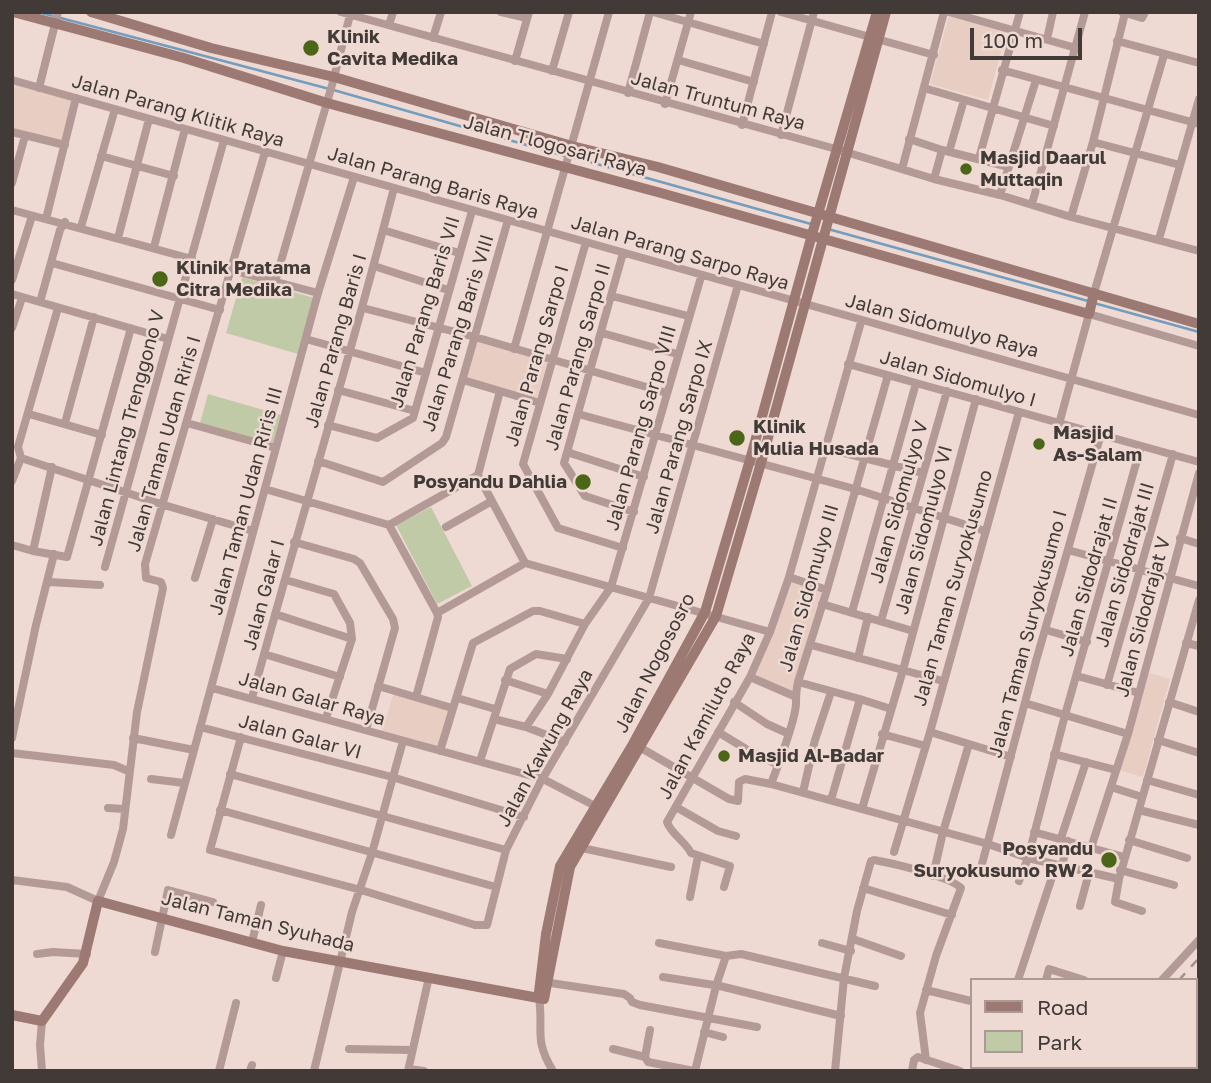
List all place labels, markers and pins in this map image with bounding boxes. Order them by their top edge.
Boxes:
place label: Klinik Cavita Medika [327,26,458,70]
marker: Klinik Cavita Medika [301,38,321,58]
place label: Masjid Daarul Muttaqin [980,147,1106,191]
marker: Masjid Daarul Muttaqin [958,161,974,177]
place label: Klinik Pratama Citra Medika [176,257,311,301]
marker: Klinik Pratama Citra Medika [150,269,170,289]
place label: Klinik Mulia Husada [753,416,879,460]
place label: Masjid As-Salam [1053,422,1142,466]
marker: Klinik Mulia Husada [727,428,747,448]
marker: Masjid As-Salam [1031,436,1047,452]
place label: Posyandu Dahlia [413,471,567,493]
marker: Posyandu Dahlia [573,472,593,492]
place label: Masjid Al-Badar [738,745,884,767]
marker: Masjid Al-Badar [716,748,732,764]
place label: Posyandu Suryokusumo RW 2 [913,838,1093,882]
marker: Posyandu Suryokusumo RW 2 [1099,850,1119,870]

